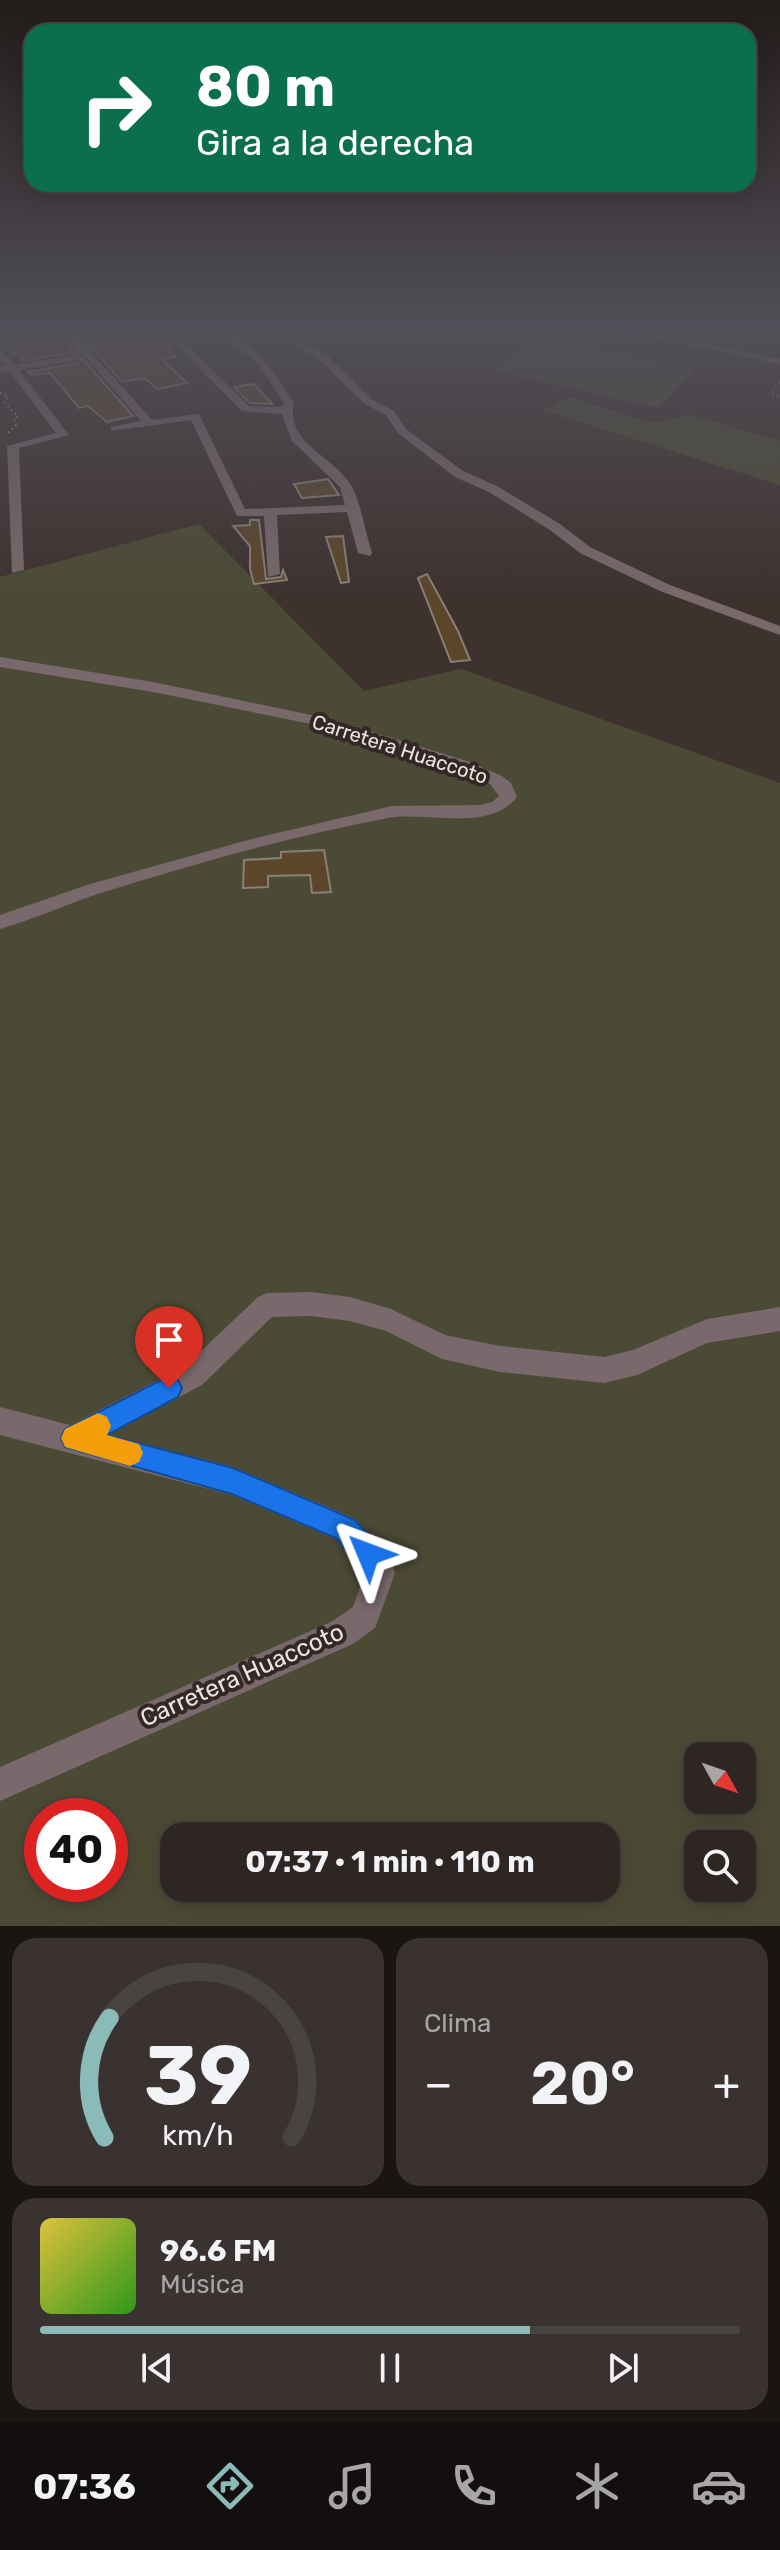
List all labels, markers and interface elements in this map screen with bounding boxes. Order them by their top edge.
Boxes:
text: 80 m [196,54,335,120]
icon: right [64,56,168,160]
text: Gira a la derecha [196,121,474,164]
street label: Carretera Huaccoto [309,709,491,789]
pin [135,1306,203,1388]
icon: arrive [147,1318,191,1362]
position arrow [326,1512,410,1596]
street label: Carretera Huaccoto [136,1618,348,1732]
north arrow [684,1742,756,1814]
map controls [684,1742,756,1902]
speed limit sign: 40 [24,1798,128,1902]
button: search [684,1830,756,1902]
text: 07:37 · 1 min · 110 m [245,1844,535,1880]
text: Clima [424,2008,491,2039]
text: 39 [144,2026,252,2125]
text: 20° [530,2048,635,2119]
text: − [424,2058,453,2110]
text: + [713,2058,740,2110]
text: km/h [162,2118,234,2152]
text: 96.6 FM [160,2233,276,2269]
text: Música [160,2269,245,2300]
icon: previous [135,2346,179,2390]
icon: pause [368,2346,412,2390]
icon: next [601,2346,645,2390]
icon: directions [202,2458,258,2514]
icon: music [324,2458,380,2514]
icon: phone [446,2458,502,2514]
icon: climate [569,2458,625,2514]
icon: car [691,2458,747,2514]
text: 07:36 [33,2465,136,2508]

